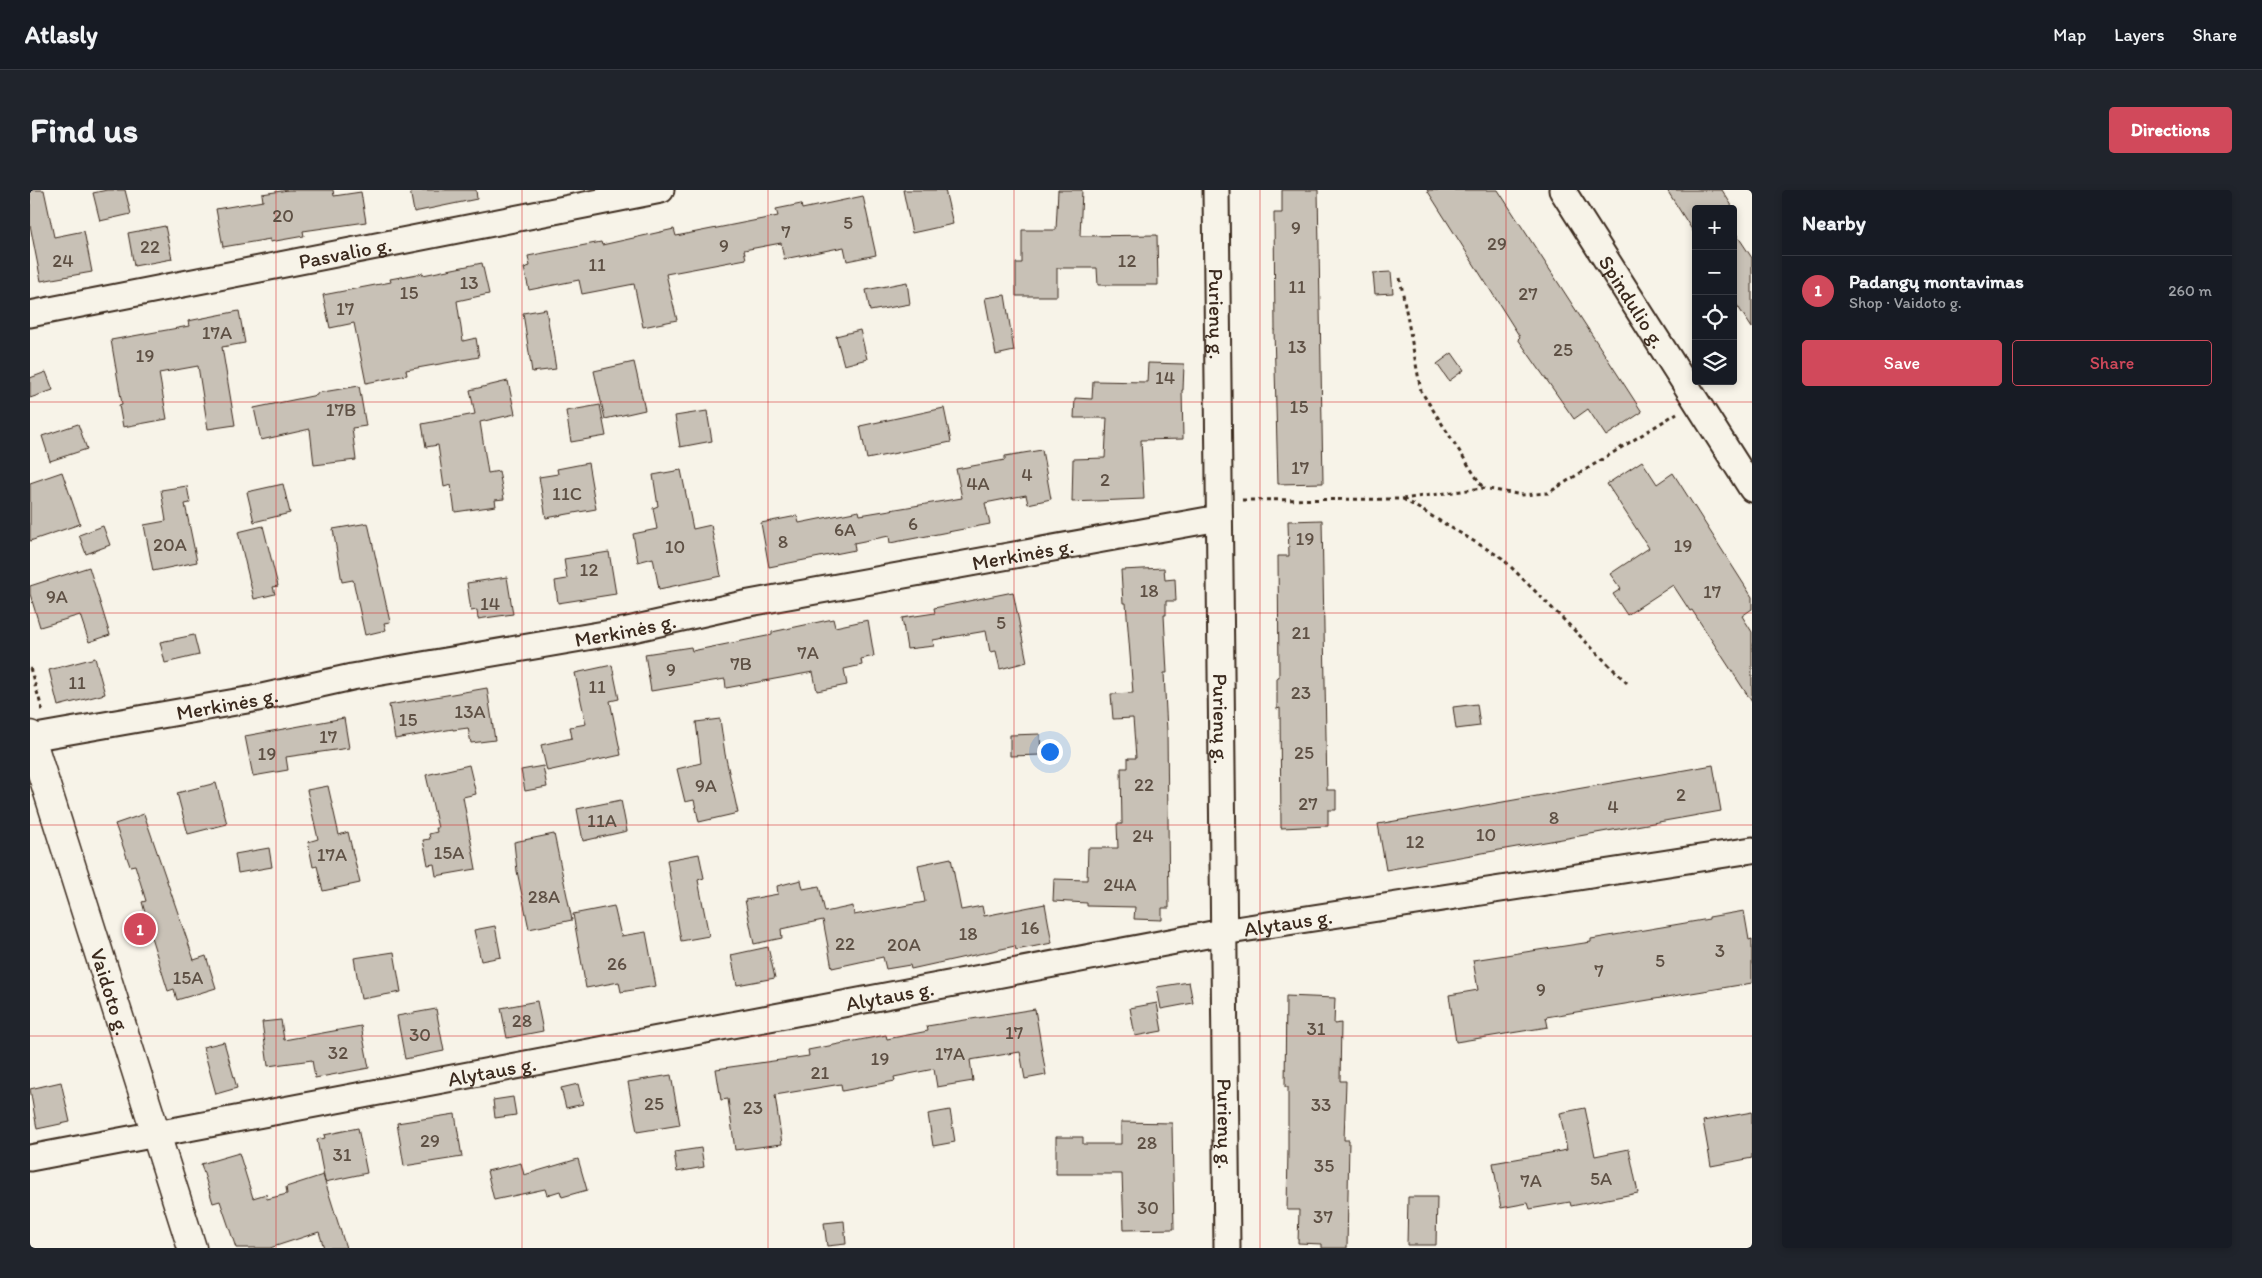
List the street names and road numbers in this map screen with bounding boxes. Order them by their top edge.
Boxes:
street label: Pasvalio g. [296,231,394,273]
street label: Spindulio g. [1594,250,1672,352]
street label: Purienų g. [1204,268,1230,360]
street label: Merkinės g. [970,532,1076,575]
street label: Merkinės g. [572,607,678,651]
street label: Purienų g. [1209,673,1234,765]
street label: Merkinės g. [174,681,280,725]
street label: Alytaus g. [1242,903,1334,941]
street label: Vaidoto g. [86,945,136,1038]
street label: Alytaus g. [843,975,936,1016]
street label: Alytaus g. [445,1050,538,1091]
street label: Purienų g. [1213,1078,1239,1170]

